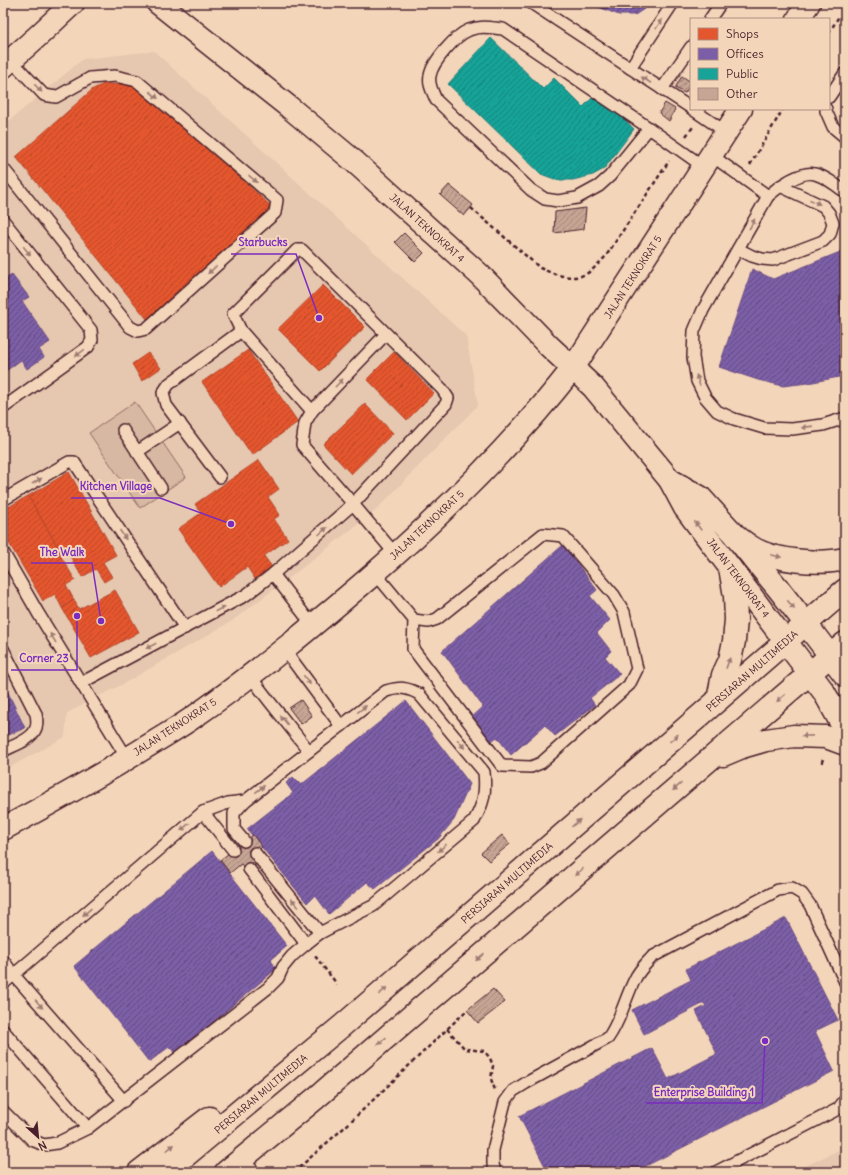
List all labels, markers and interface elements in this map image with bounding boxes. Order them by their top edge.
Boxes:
legend [690,18,830,110]
one-way arrow [655,19,663,30]
text: Shops [726,26,759,41]
text: Offices [726,46,764,61]
text: Public [726,66,758,81]
one-way arrow [641,76,652,83]
one-way arrow [33,83,43,93]
text: Other [726,86,758,101]
one-way arrow [149,90,159,99]
one-way arrow [247,175,258,184]
street label: JALAN TEKNOKRAT 4 [387,191,467,265]
one-way arrow [809,199,821,205]
one-way arrow [749,218,756,229]
callout: Starbucks [231,231,296,254]
street label: JALAN TEKNOKRAT 5 [601,233,665,321]
text: Starbucks [238,235,288,249]
one-way arrow [23,245,32,256]
one-way arrow [207,265,216,274]
one-way arrow [74,349,85,357]
one-way arrow [695,374,701,386]
one-way arrow [334,378,344,388]
one-way arrow [801,424,813,430]
callout: Kitchen Village [71,475,160,498]
one-way arrow [31,477,43,484]
text: Kitchen Village [80,479,152,494]
street label: JALAN TEKNOKRAT 5 [387,487,467,563]
one-way arrow [695,521,703,531]
one-way arrow [318,526,328,535]
one-way arrow [119,530,127,540]
street label: JALAN TEKNOKRAT 4 [704,536,772,621]
callout: The Walk [31,540,92,563]
text: The Walk [40,545,85,559]
one-way arrow [770,554,783,560]
one-way arrow [787,599,795,610]
one-way arrow [214,606,226,613]
street label: PERSIARAN MULTIMEDIA [703,627,801,714]
one-way arrow [50,632,57,644]
one-way arrow [145,643,157,649]
callout: Corner 23 [11,647,77,670]
text: Corner 23 [19,651,69,665]
one-way arrow [726,656,732,668]
one-way arrow [303,675,312,686]
one-way arrow [775,694,786,703]
street label: JALAN TEKNOKRAT 5 [131,695,219,759]
one-way arrow [357,705,368,714]
one-way arrow [280,715,289,726]
one-way arrow [801,733,814,739]
one-way arrow [670,734,679,743]
one-way arrow [456,739,465,749]
one-way arrow [672,783,683,792]
one-way arrow [254,785,265,794]
one-way arrow [571,819,581,828]
one-way arrow [180,823,191,832]
street label: PERSIARAN MULTIMEDIA [458,839,556,926]
one-way arrow [437,844,447,853]
one-way arrow [574,867,584,876]
one-way arrow [291,897,300,908]
one-way arrow [81,907,92,916]
one-way arrow [475,952,486,961]
one-way arrow [377,986,388,995]
one-way arrow [35,998,44,1009]
one-way arrow [376,1037,387,1046]
street label: PERSIARAN MULTIMEDIA [212,1051,311,1137]
callout: Enterprise Building 1 [646,1080,762,1103]
text: Enterprise Building 1 [654,1085,754,1100]
north arrow [18,1117,58,1157]
text: N [36,1138,49,1154]
one-way arrow [164,1144,175,1152]

